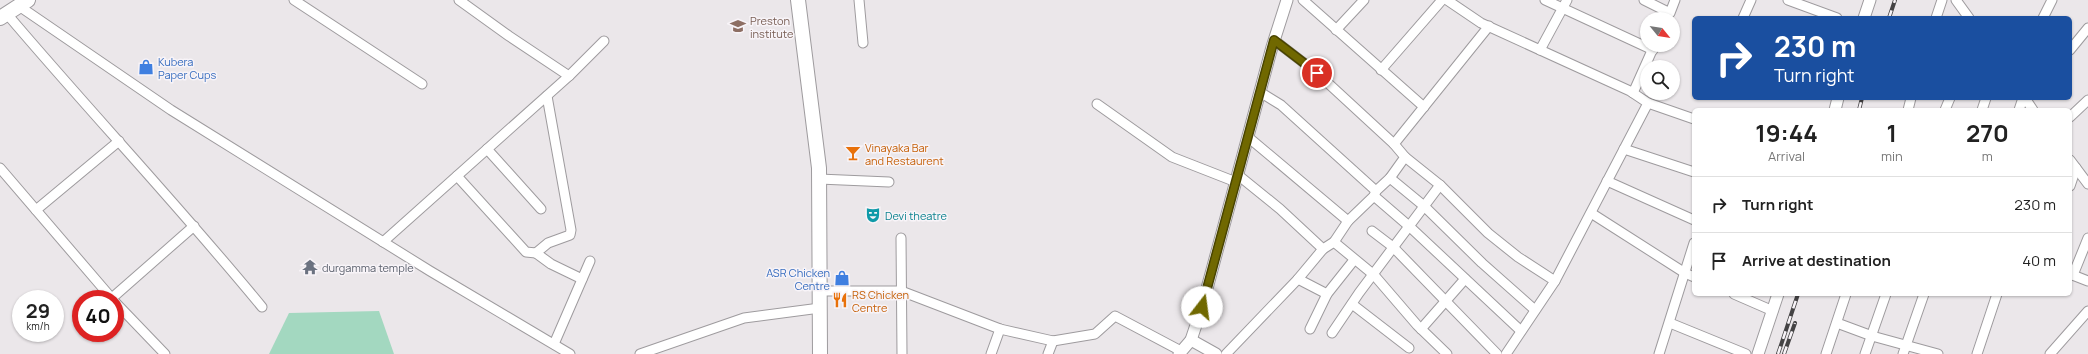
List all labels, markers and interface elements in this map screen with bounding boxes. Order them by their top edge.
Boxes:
north arrow [1640,12,1680,52]
map controls [1640,12,1680,100]
place label: Preston institute [750,13,794,41]
school or university icon: Preston institute [729,17,747,35]
text: 230 m [1774,27,1856,65]
icon: right [1708,32,1760,84]
place label: Kubera Paper Cups [158,54,216,82]
pin [1300,56,1334,90]
shop icon: Kubera Paper Cups [137,58,155,76]
button: search [1640,60,1680,100]
icon: arrive [1306,62,1328,84]
text: Turn right [1774,63,1855,87]
text: 19:44 [1755,116,1818,149]
text: 1 [1887,116,1897,149]
text: 270 [1966,116,2009,149]
place label: Vinayaka Bar and Restaurent [865,140,944,168]
bar icon: Vinayaka Bar and Restaurent [844,144,862,162]
text: Arrival [1768,147,1805,165]
text: min [1881,147,1903,165]
text: m [1982,147,1993,165]
icon: right [1708,194,1730,216]
text: Turn right [1742,194,1813,215]
text: 230 m [2014,194,2056,215]
theatre icon: Devi theatre [864,206,882,224]
place label: Devi theatre [885,208,948,223]
icon: arrive [1708,250,1730,272]
text: Arrive at destination [1742,250,1891,271]
text: 40 m [2022,250,2056,271]
temple icon: durgamma temple [301,258,319,276]
place label: durgamma temple [322,260,414,275]
place label: ASR Chicken Centre [766,265,831,293]
shop icon: ASR Chicken Centre [833,269,851,287]
position arrow [1181,286,1223,328]
place label: RS Chicken Centre [852,287,909,315]
speed limit sign: 40 [72,290,124,342]
restaurant icon: RS Chicken Centre [831,291,849,309]
text: 29 [26,297,50,324]
text: km/h [26,319,50,333]

